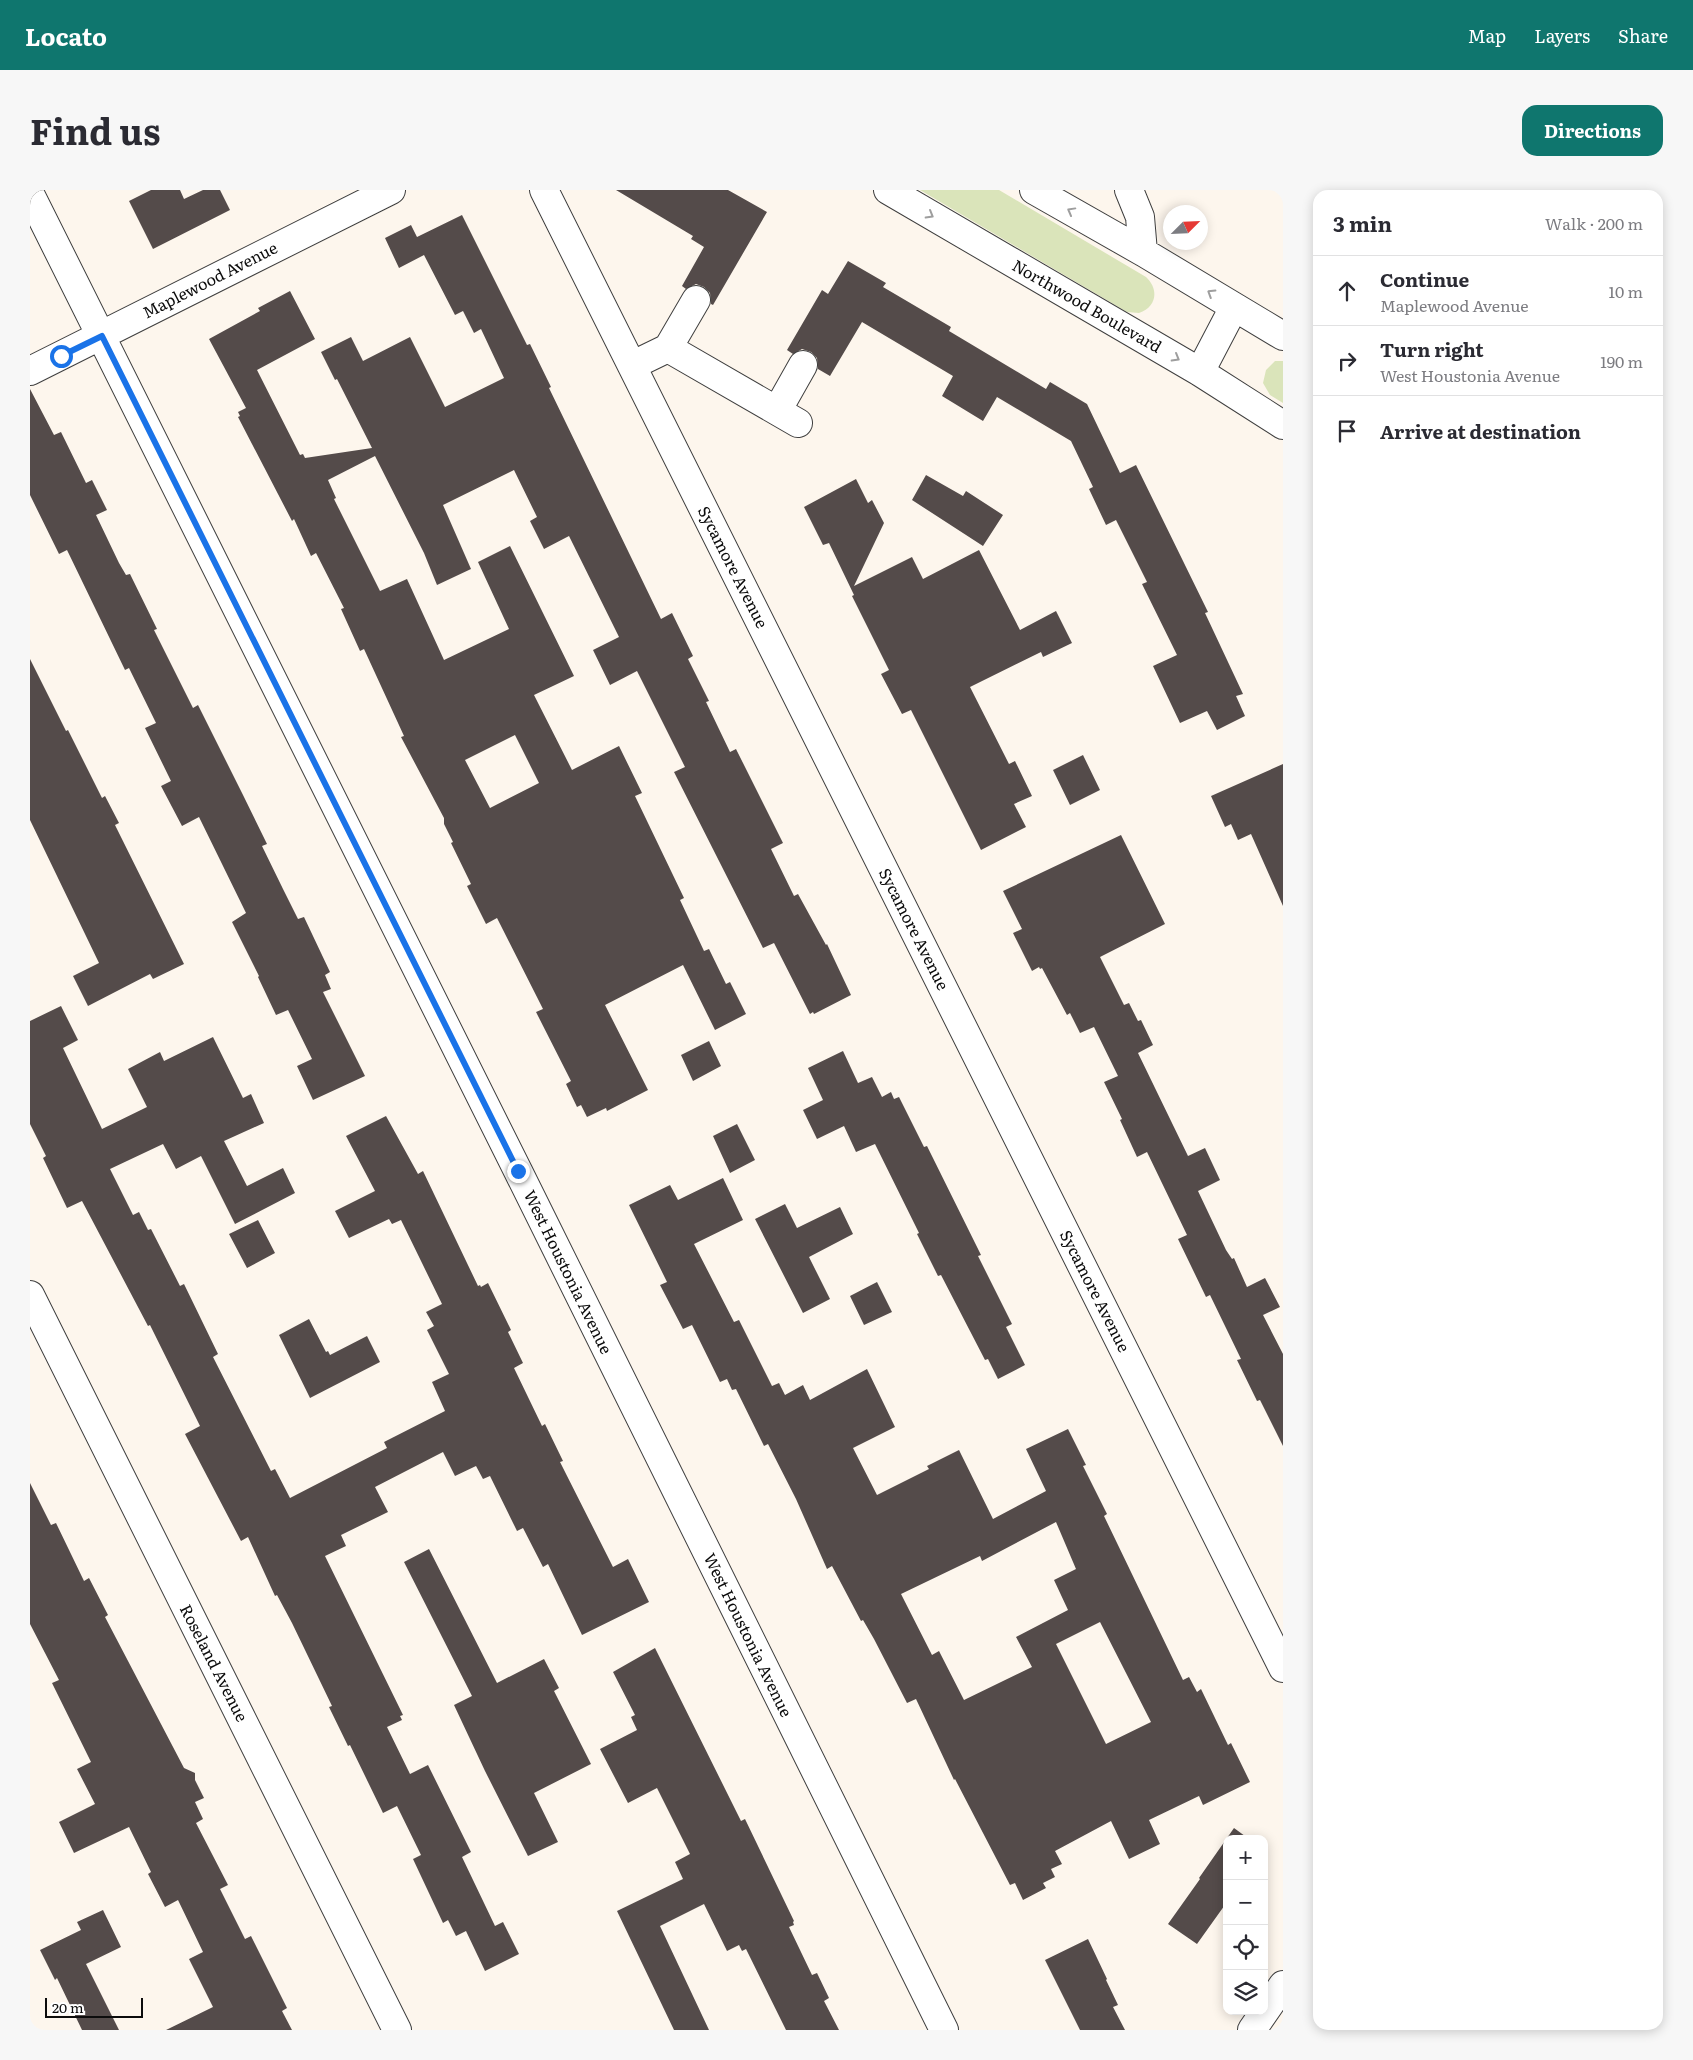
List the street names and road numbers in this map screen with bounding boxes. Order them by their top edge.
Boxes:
street label: Maplewood Avenue [138,235,281,324]
street label: Northwood Boulevard [1008,252,1167,358]
street label: Sycamore Avenue [693,501,775,632]
street label: Sycamore Avenue [874,863,956,994]
street label: West Houstonia Avenue [519,1185,619,1358]
street label: Sycamore Avenue [1055,1225,1137,1356]
street label: West Houstonia Avenue [699,1548,799,1721]
street label: Roseland Avenue [175,1600,255,1725]

